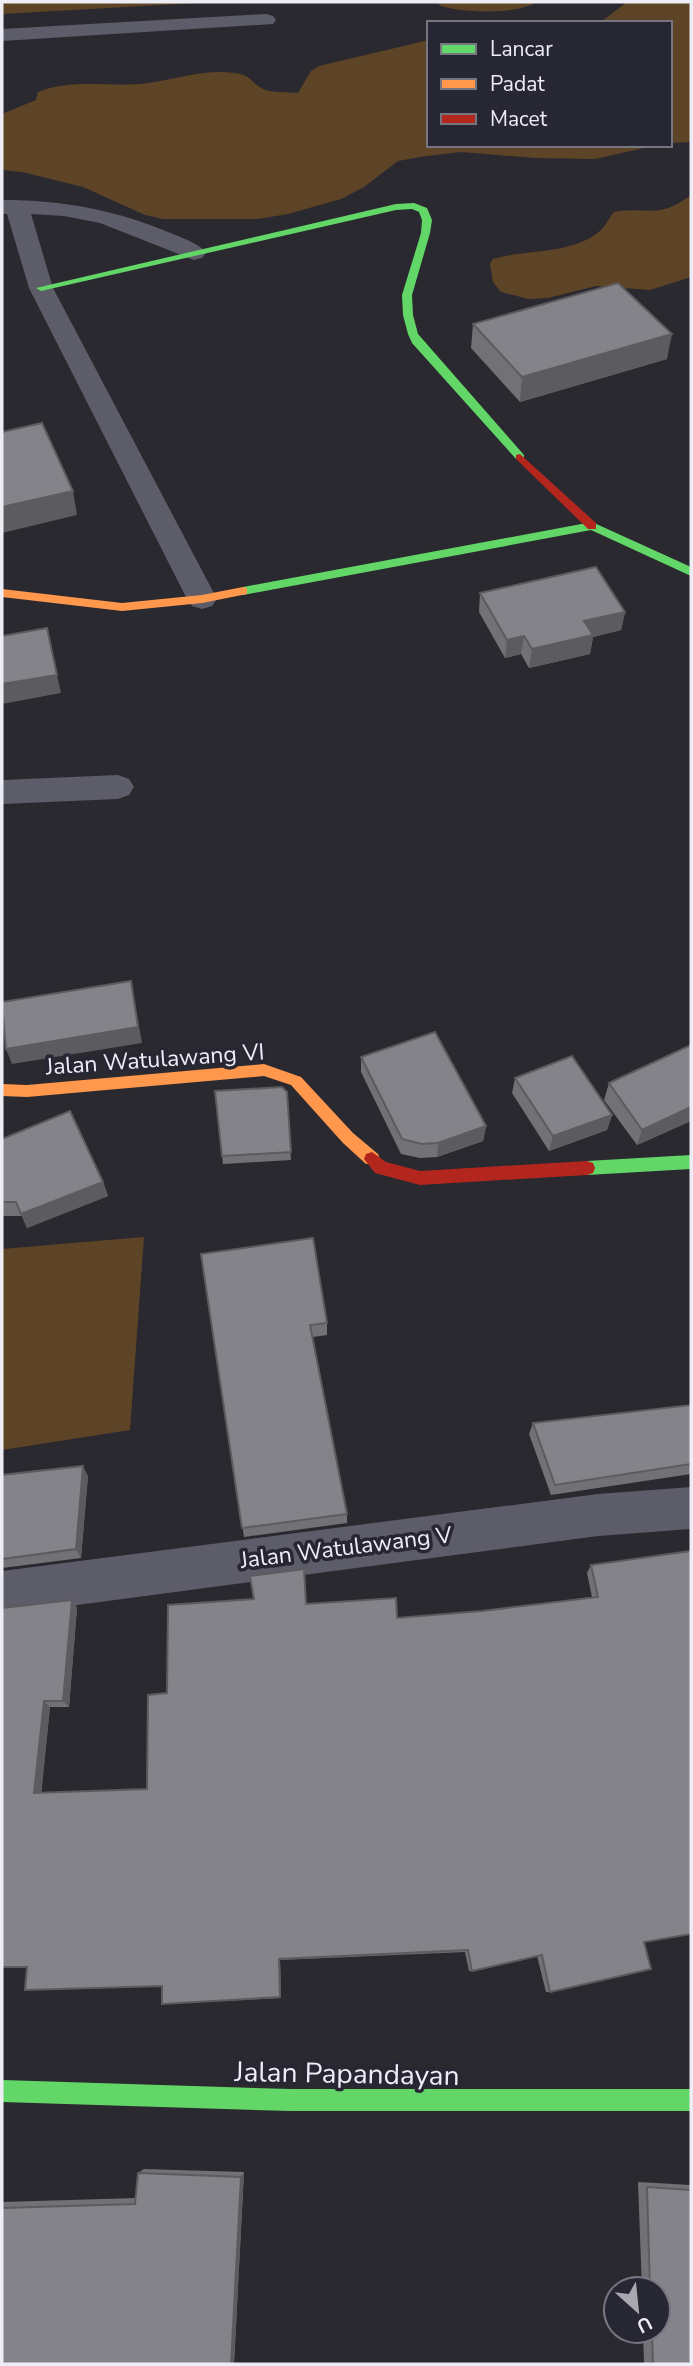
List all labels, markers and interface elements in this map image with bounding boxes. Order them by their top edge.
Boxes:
legend [427,21,672,147]
text: Lancar [490,35,553,63]
text: Padat [490,70,545,98]
text: Macet [490,105,548,133]
street label: Jalan Watulawang VI [44,1036,265,1083]
street label: Jalan Watulawang V [237,1519,454,1576]
street label: Jalan Papandayan [233,2053,460,2095]
north arrow [602,2275,672,2345]
text: U [632,2309,656,2339]

